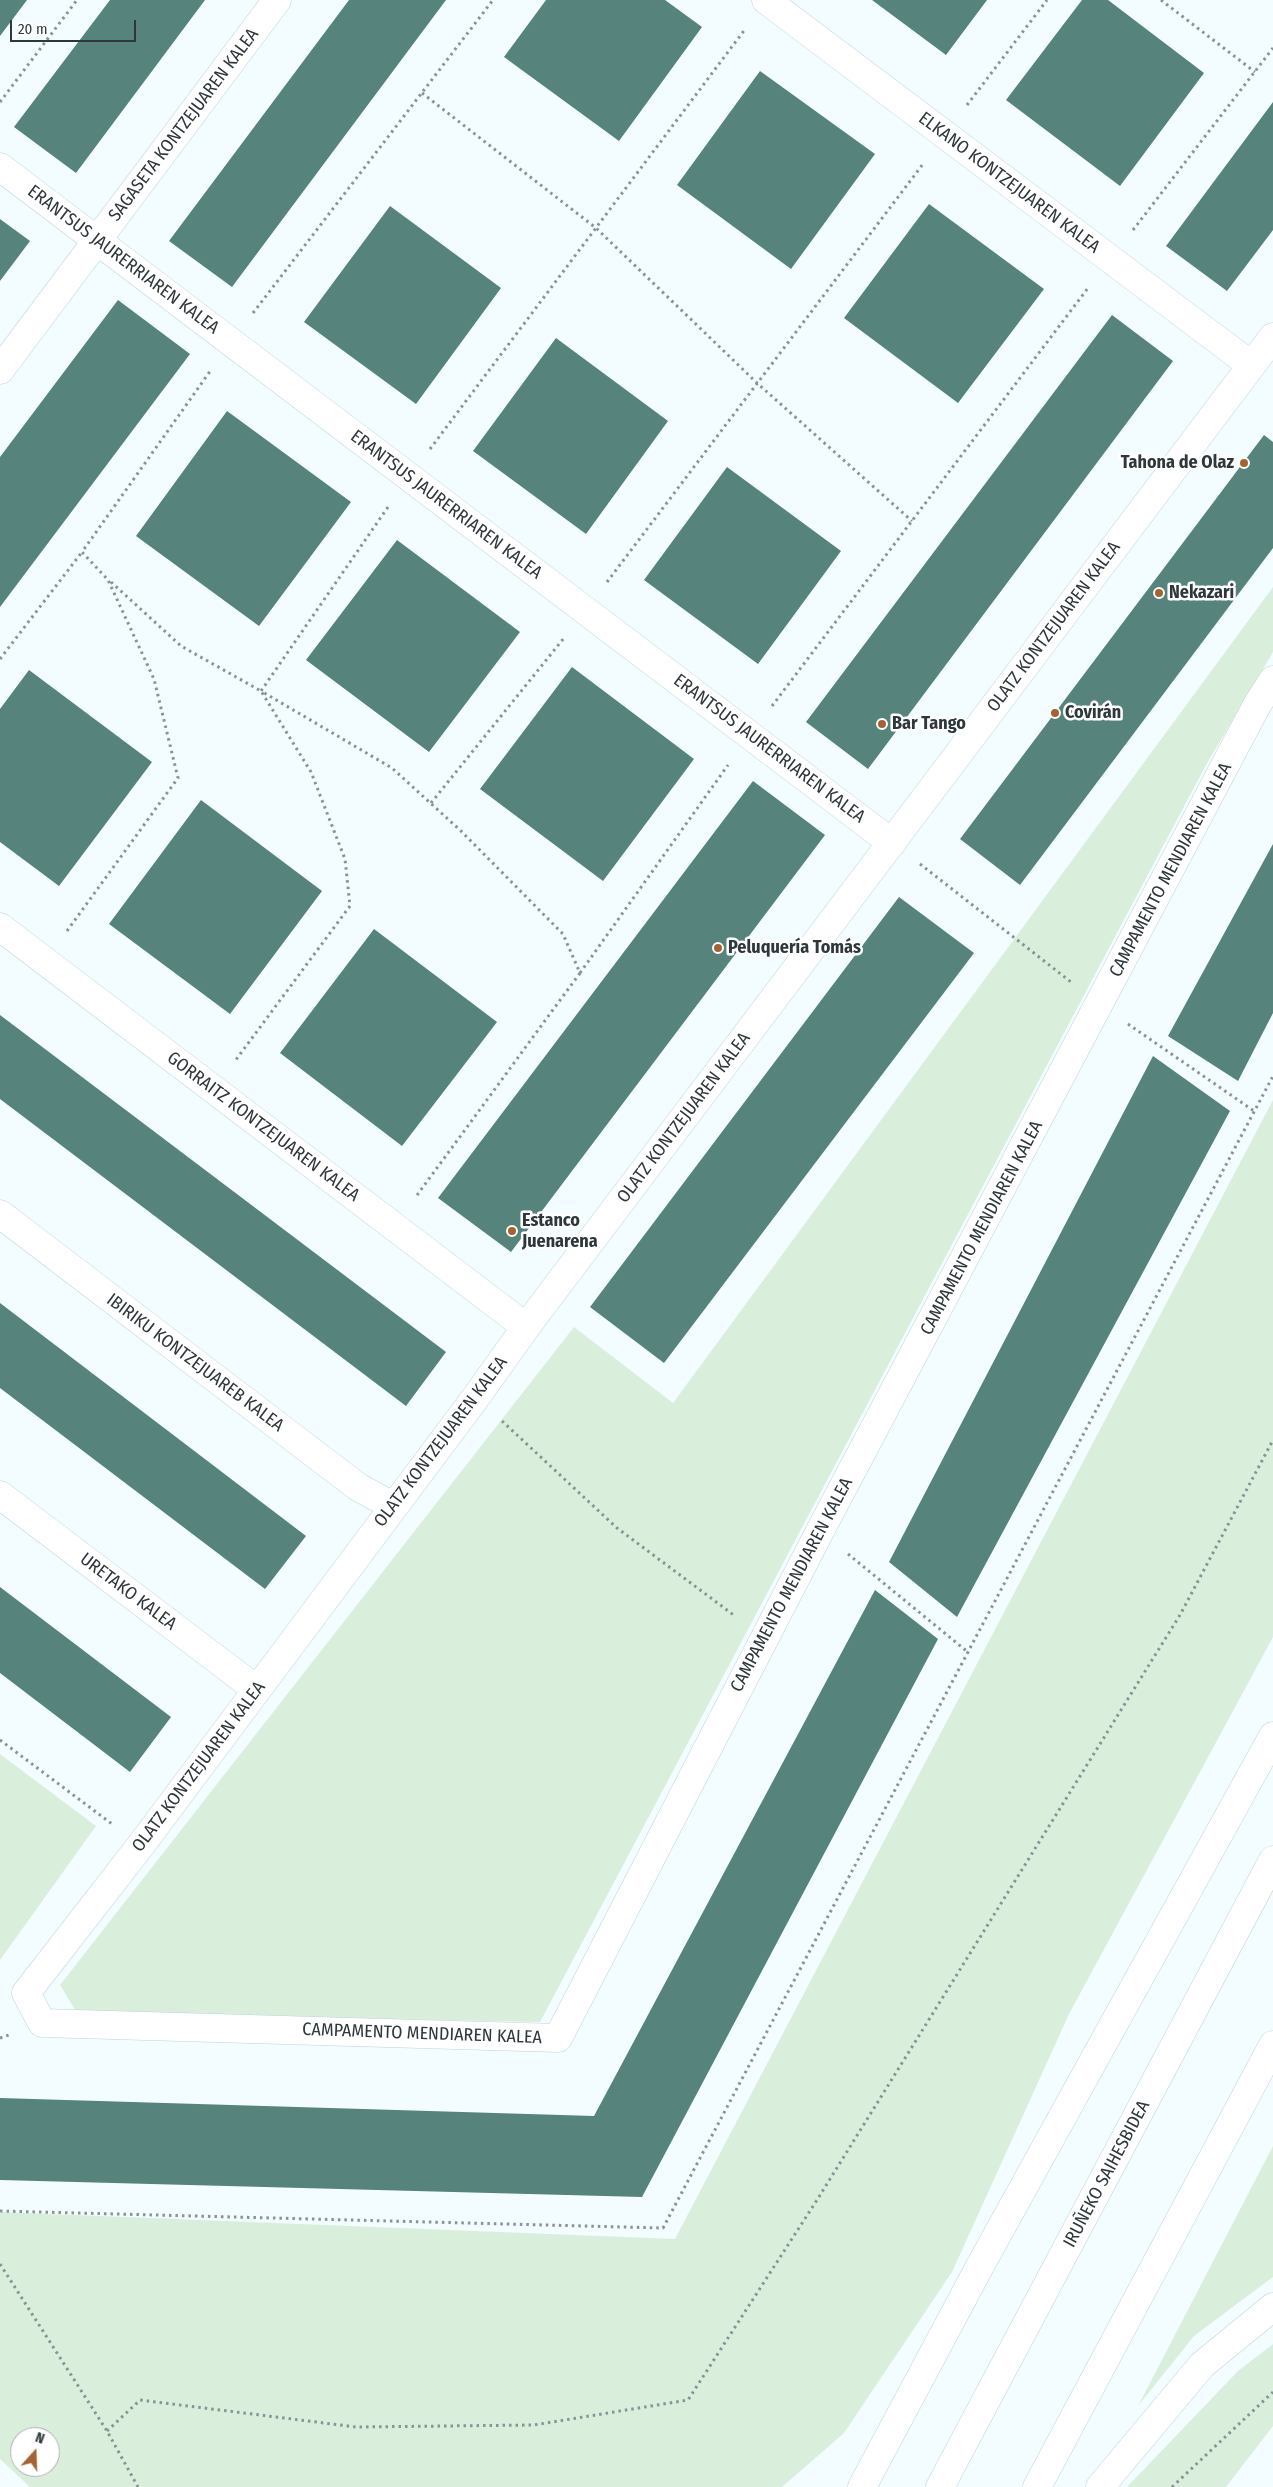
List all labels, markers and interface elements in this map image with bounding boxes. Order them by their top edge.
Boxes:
scale bar [12,10,139,42]
text: 20 m [18,20,48,38]
street label: SAGASETA KONTZEJUAREN KALEA [104,24,264,226]
street label: ELKANO KONTZEJUAREN KALEA [914,108,1104,258]
street label: ERANTSUS JAURERRIAREN KALEA [23,181,223,339]
street label: ERANTSUS JAURERRIAREN KALEA [346,426,546,584]
place label: Tahona de Olaz [1121,452,1234,474]
marker: Tahona de Olaz [1238,457,1250,469]
street label: OLATZ KONTZEJUAREN KALEA [983,537,1125,717]
place label: Nekazari [1169,582,1234,604]
marker: Nekazari [1153,587,1165,599]
street label: ERANTSUS JAURERRIAREN KALEA [669,670,869,828]
place label: Covirán [1065,702,1121,724]
marker: Covirán [1049,707,1061,719]
place label: Bar Tango [892,713,966,735]
marker: Bar Tango [876,718,888,730]
street label: CAMPAMENTO MENDIAREN KALEA [1105,759,1237,981]
place label: Peluquería Tomás [728,937,861,959]
marker: Peluquería Tomás [712,942,724,954]
street label: OLATZ KONTZEJUAREN KALEA [613,1028,755,1208]
street label: GORRAITZ KONTZEJUAREN KALEA [162,1047,364,1207]
street label: CAMPAMENTO MENDIAREN KALEA [916,1117,1048,1339]
place label: Estanco Juenarena [522,1210,598,1252]
marker: Estanco Juenarena [506,1225,518,1237]
street label: IBIRIKU KONTZEJUAREB KALEA [102,1289,288,1437]
street label: OLATZ KONTZEJUAREN KALEA [370,1352,512,1532]
street label: CAMPAMENTO MENDIAREN KALEA [726,1474,858,1696]
street label: URETAKO KALEA [75,1549,181,1635]
street label: OLATZ KONTZEJUAREN KALEA [128,1677,270,1857]
street label: CAMPAMENTO MENDIAREN KALEA [302,2019,542,2049]
street label: IRUÑEKO SAIHESBIDEA [1059,2097,1155,2251]
north arrow [10,2427,60,2477]
text: N [33,2429,47,2448]

